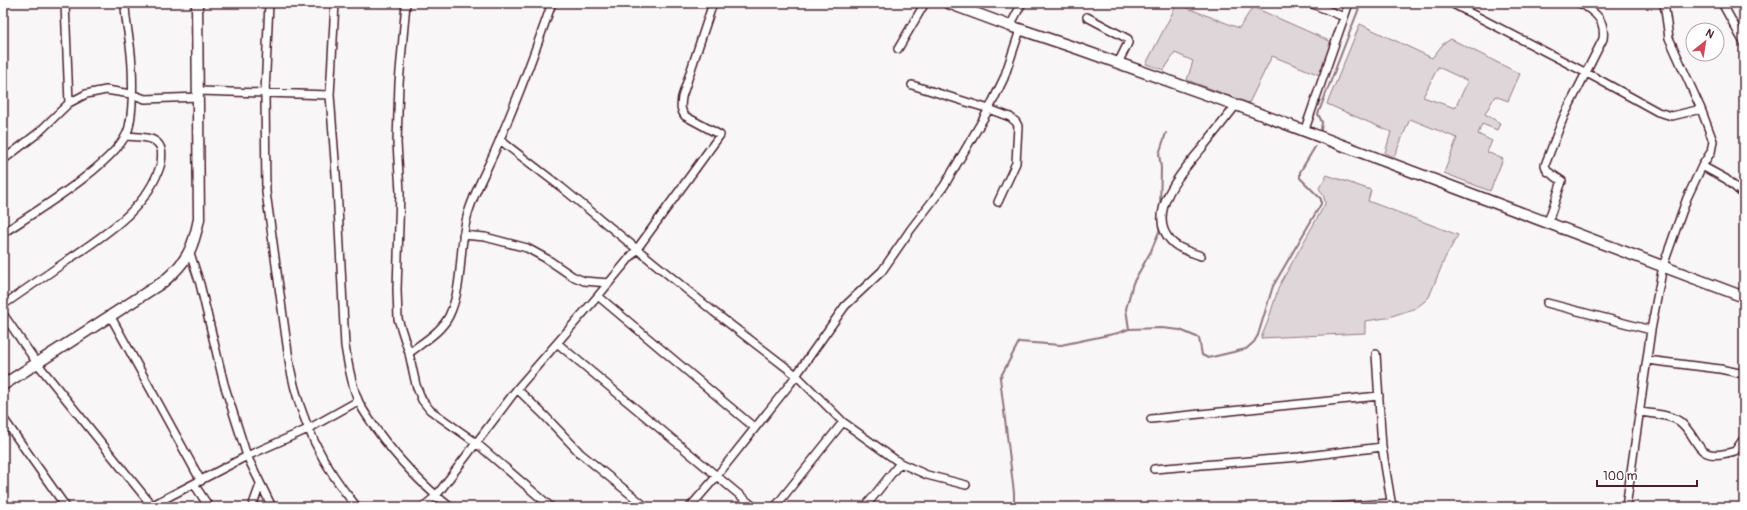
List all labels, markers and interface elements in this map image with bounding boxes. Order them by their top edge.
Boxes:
north arrow [1685,22,1725,62]
text: N [1703,26,1717,42]
scale bar [1597,462,1697,488]
text: 100 m [1603,469,1638,484]

